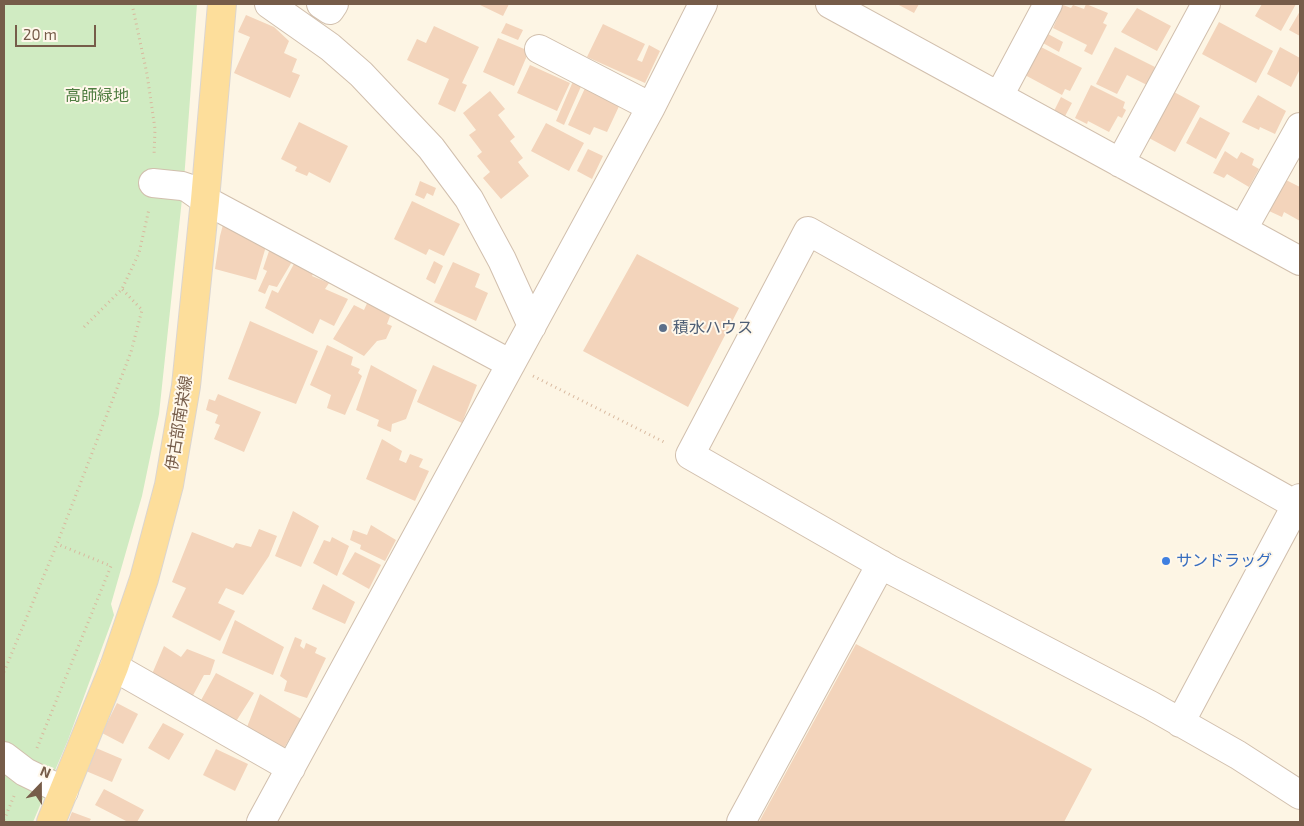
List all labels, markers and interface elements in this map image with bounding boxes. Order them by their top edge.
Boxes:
scale bar [18,15,99,47]
text: 20 m [23,25,57,43]
park label: 高師緑地 [65,86,129,106]
place label: 積水ハウス [673,318,753,338]
marker: 積水ハウス [657,322,669,334]
street label: 伊古部南栄線 [162,374,196,472]
place label: サンドラッグ [1176,551,1272,571]
marker: サンドラッグ [1160,555,1172,567]
north arrow [15,761,65,811]
text: N [38,762,54,781]

